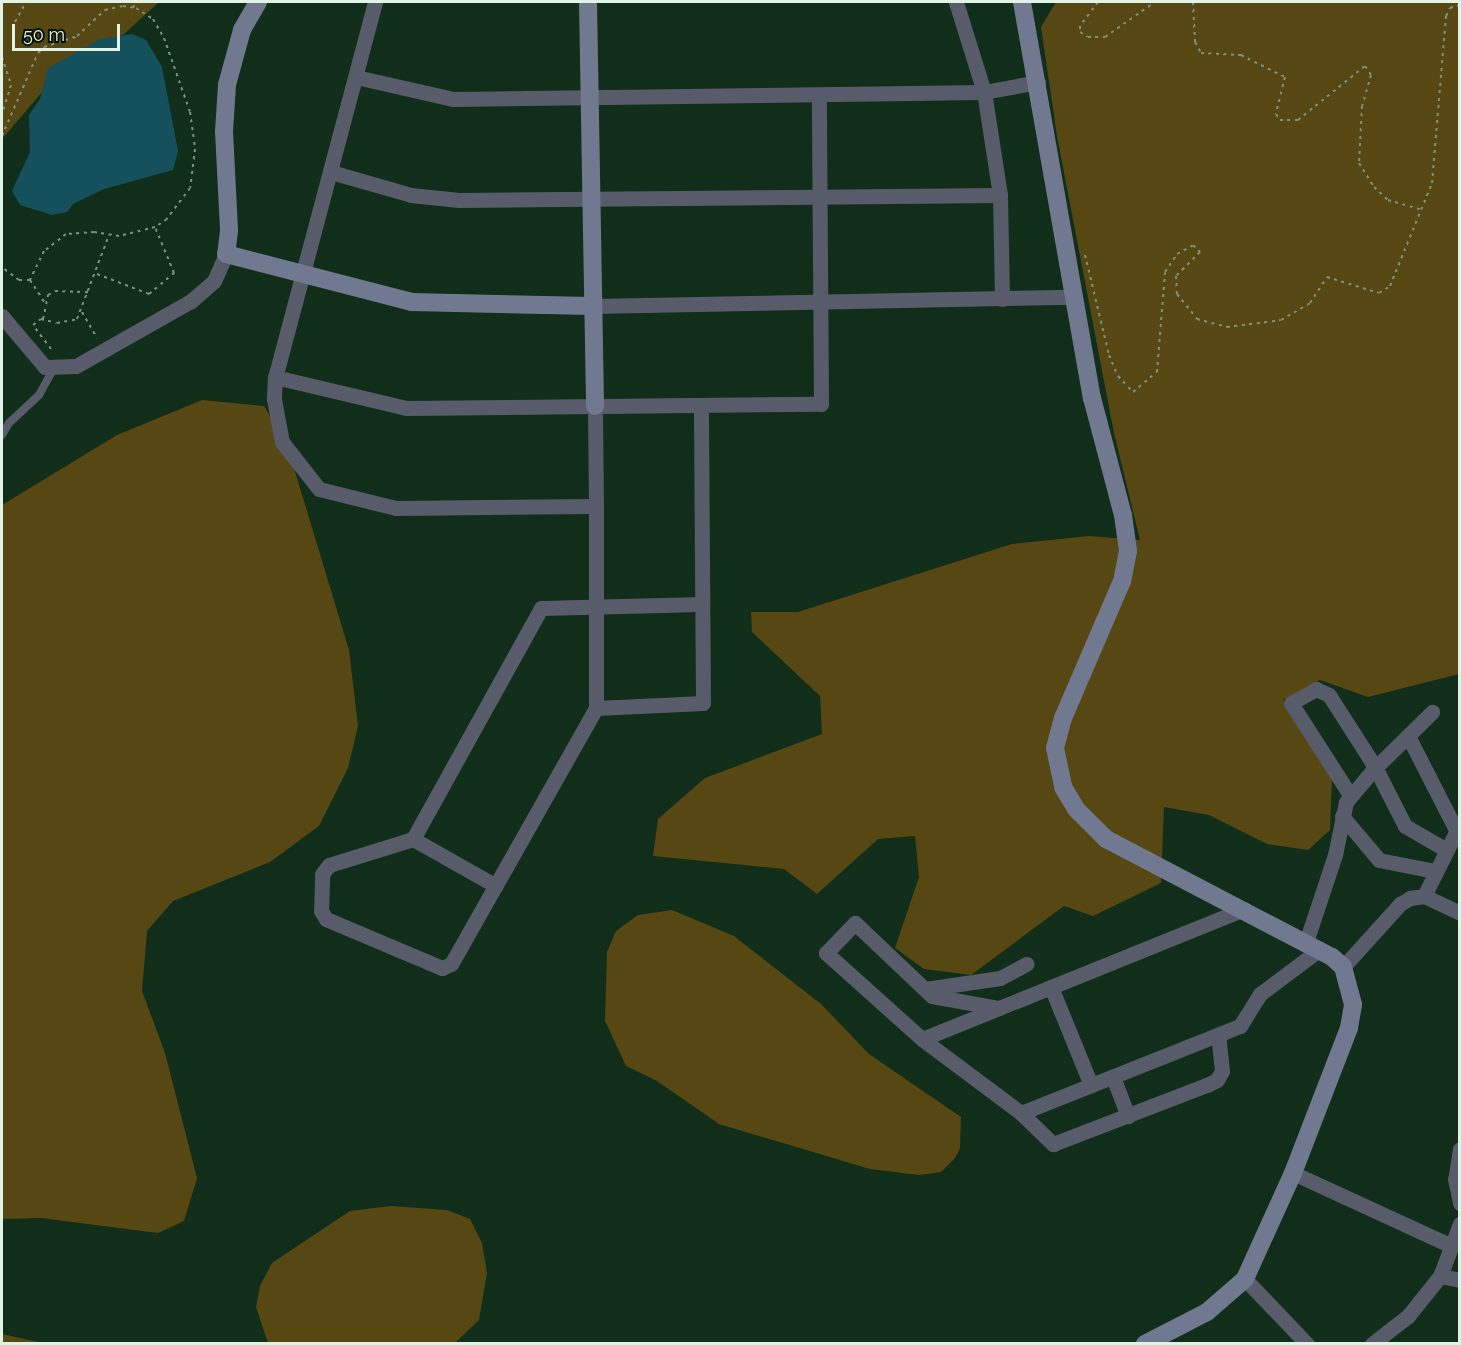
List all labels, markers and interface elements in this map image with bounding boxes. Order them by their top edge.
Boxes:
scale bar [15,12,123,50]
text: 50 m [23,24,65,45]

